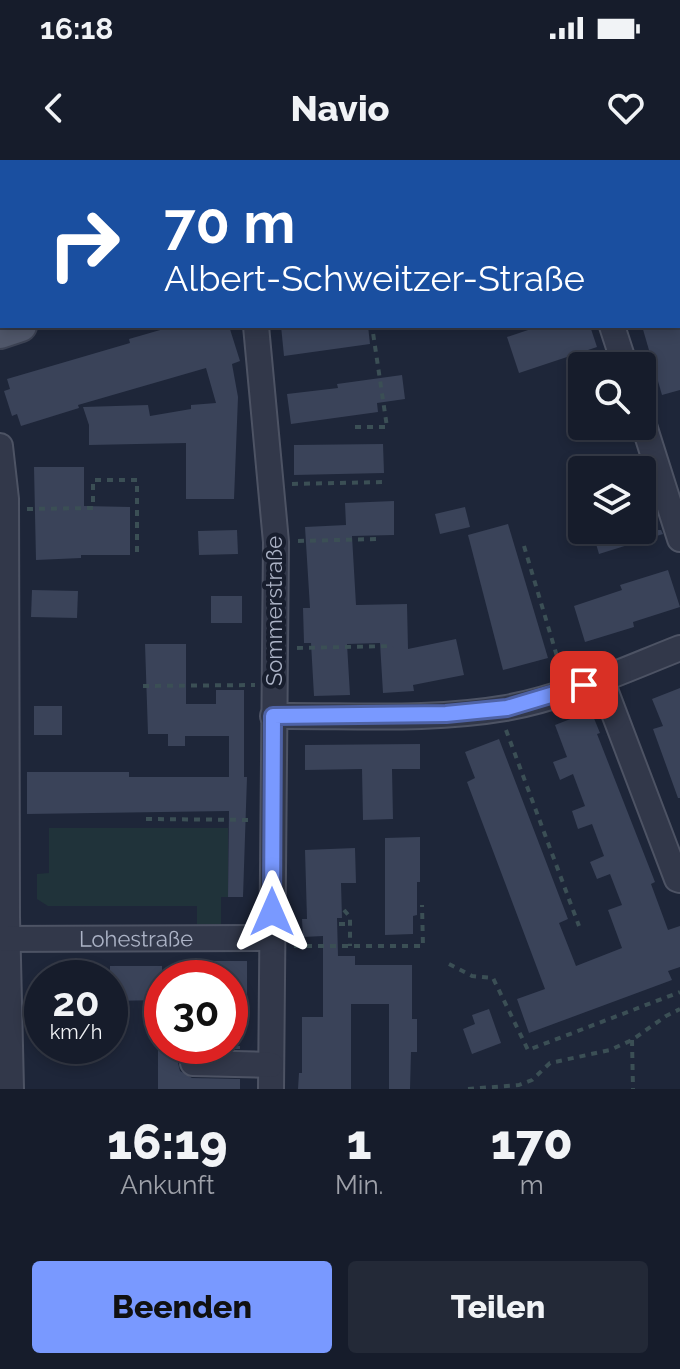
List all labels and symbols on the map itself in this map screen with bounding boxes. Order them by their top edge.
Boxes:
street label: Sommerstraße [261,536,287,686]
pin [550,651,618,719]
position arrow [230,870,314,954]
street label: Lohestraße [79,925,193,952]
speed limit sign: 30 [144,960,248,1064]

